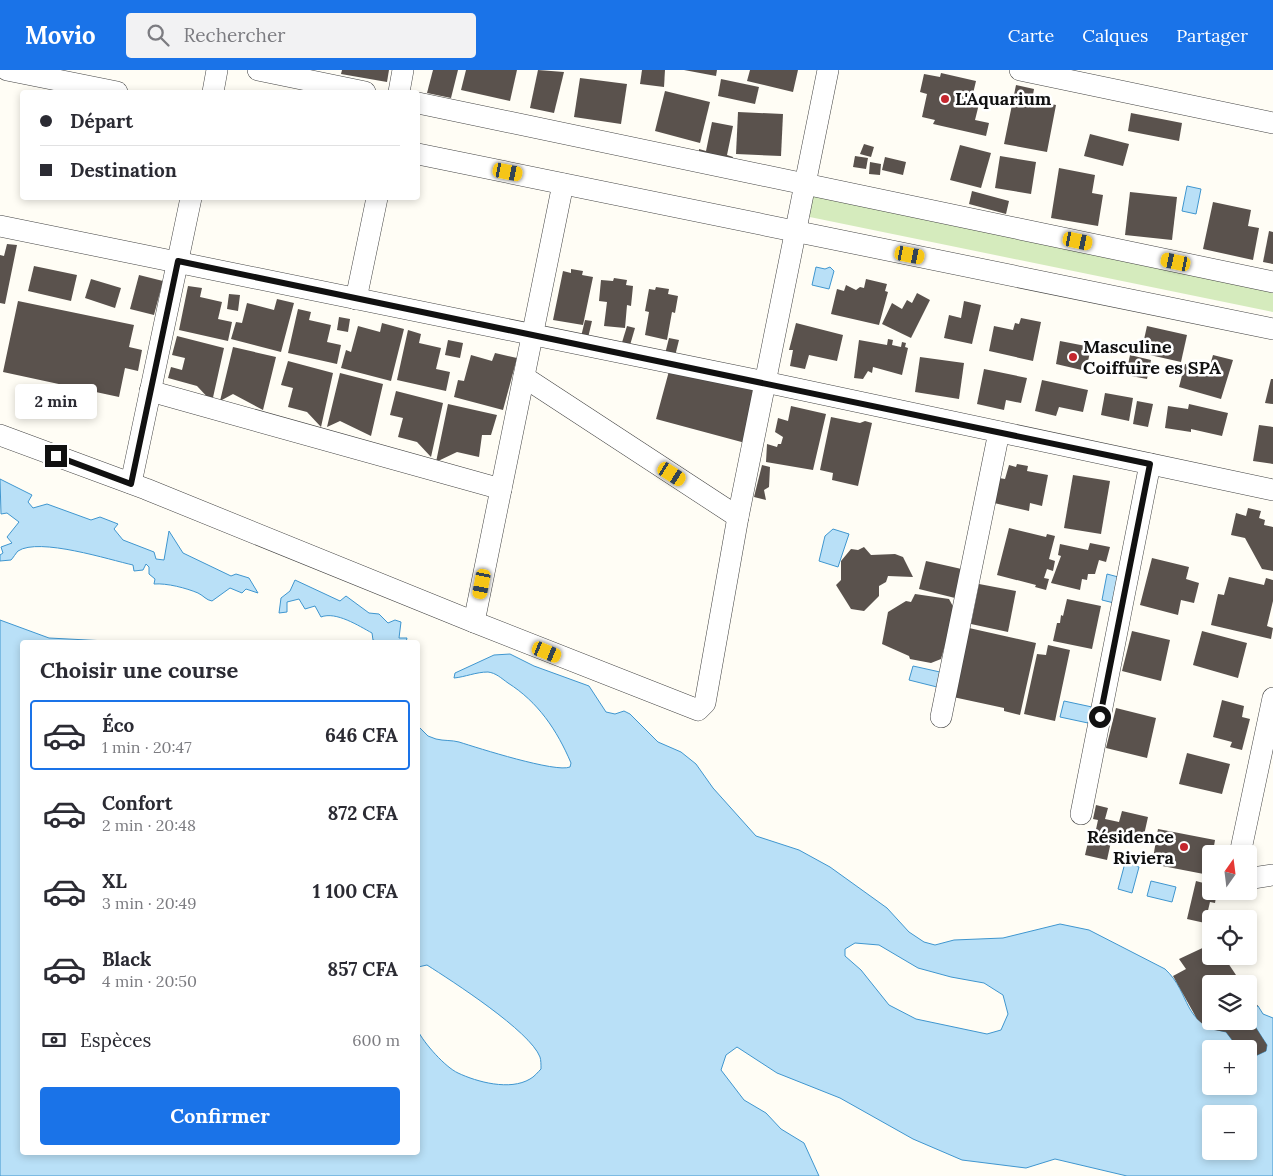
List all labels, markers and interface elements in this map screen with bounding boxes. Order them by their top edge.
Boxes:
search box [126,13,476,58]
text: Movio [25,20,96,51]
icon: search [144,21,172,49]
text: Rechercher [184,23,285,47]
text: Carte [1008,24,1054,47]
text: Calques [1082,24,1148,47]
text: Partager [1176,24,1248,47]
place label: L'Aquarium [955,87,1052,110]
marker: L'Aquarium [939,93,951,105]
text: Départ [70,109,133,133]
text: Destination [70,158,177,182]
car [491,162,524,182]
car [1061,231,1094,251]
car [893,245,926,265]
car [1159,252,1192,272]
place label: Masculine Coiffuire es SPA [1083,335,1221,379]
marker: Masculine Coiffuire es SPA [1067,351,1079,363]
callout: 2 min [15,384,97,418]
text: 2 min [35,391,77,411]
route end [45,445,67,467]
car [655,460,688,488]
car [471,568,492,600]
car [530,639,563,665]
text: Choisir une course [40,656,238,684]
route start [1089,706,1111,728]
icon: car [42,713,87,758]
text: Éco [102,713,134,737]
text: 646 CFA [325,723,398,747]
text: 1 min · 20:47 [102,737,192,757]
icon: car [42,791,87,836]
text: Confort [102,791,173,815]
text: 872 CFA [327,801,398,825]
text: 2 min · 20:48 [102,815,196,835]
place label: Résidence Riviera [1087,825,1175,869]
marker: Résidence Riviera [1178,841,1190,853]
north arrow [1202,845,1258,900]
map controls [1202,845,1257,1160]
icon: car [42,869,87,914]
text: XL [102,869,127,893]
text: 1 100 CFA [313,879,398,903]
text: 3 min · 20:49 [102,893,197,913]
button: locate [1202,910,1257,965]
icon: car [42,947,87,992]
text: Black [102,947,151,971]
text: 857 CFA [327,957,398,981]
text: 4 min · 20:50 [102,971,197,991]
button: layers [1202,975,1257,1030]
icon: cash [40,1026,68,1054]
text: Espèces [80,1028,151,1052]
text: 600 m [352,1030,400,1050]
button: + [1202,1040,1257,1095]
button: Confirmer [40,1087,400,1145]
button: − [1202,1105,1257,1160]

